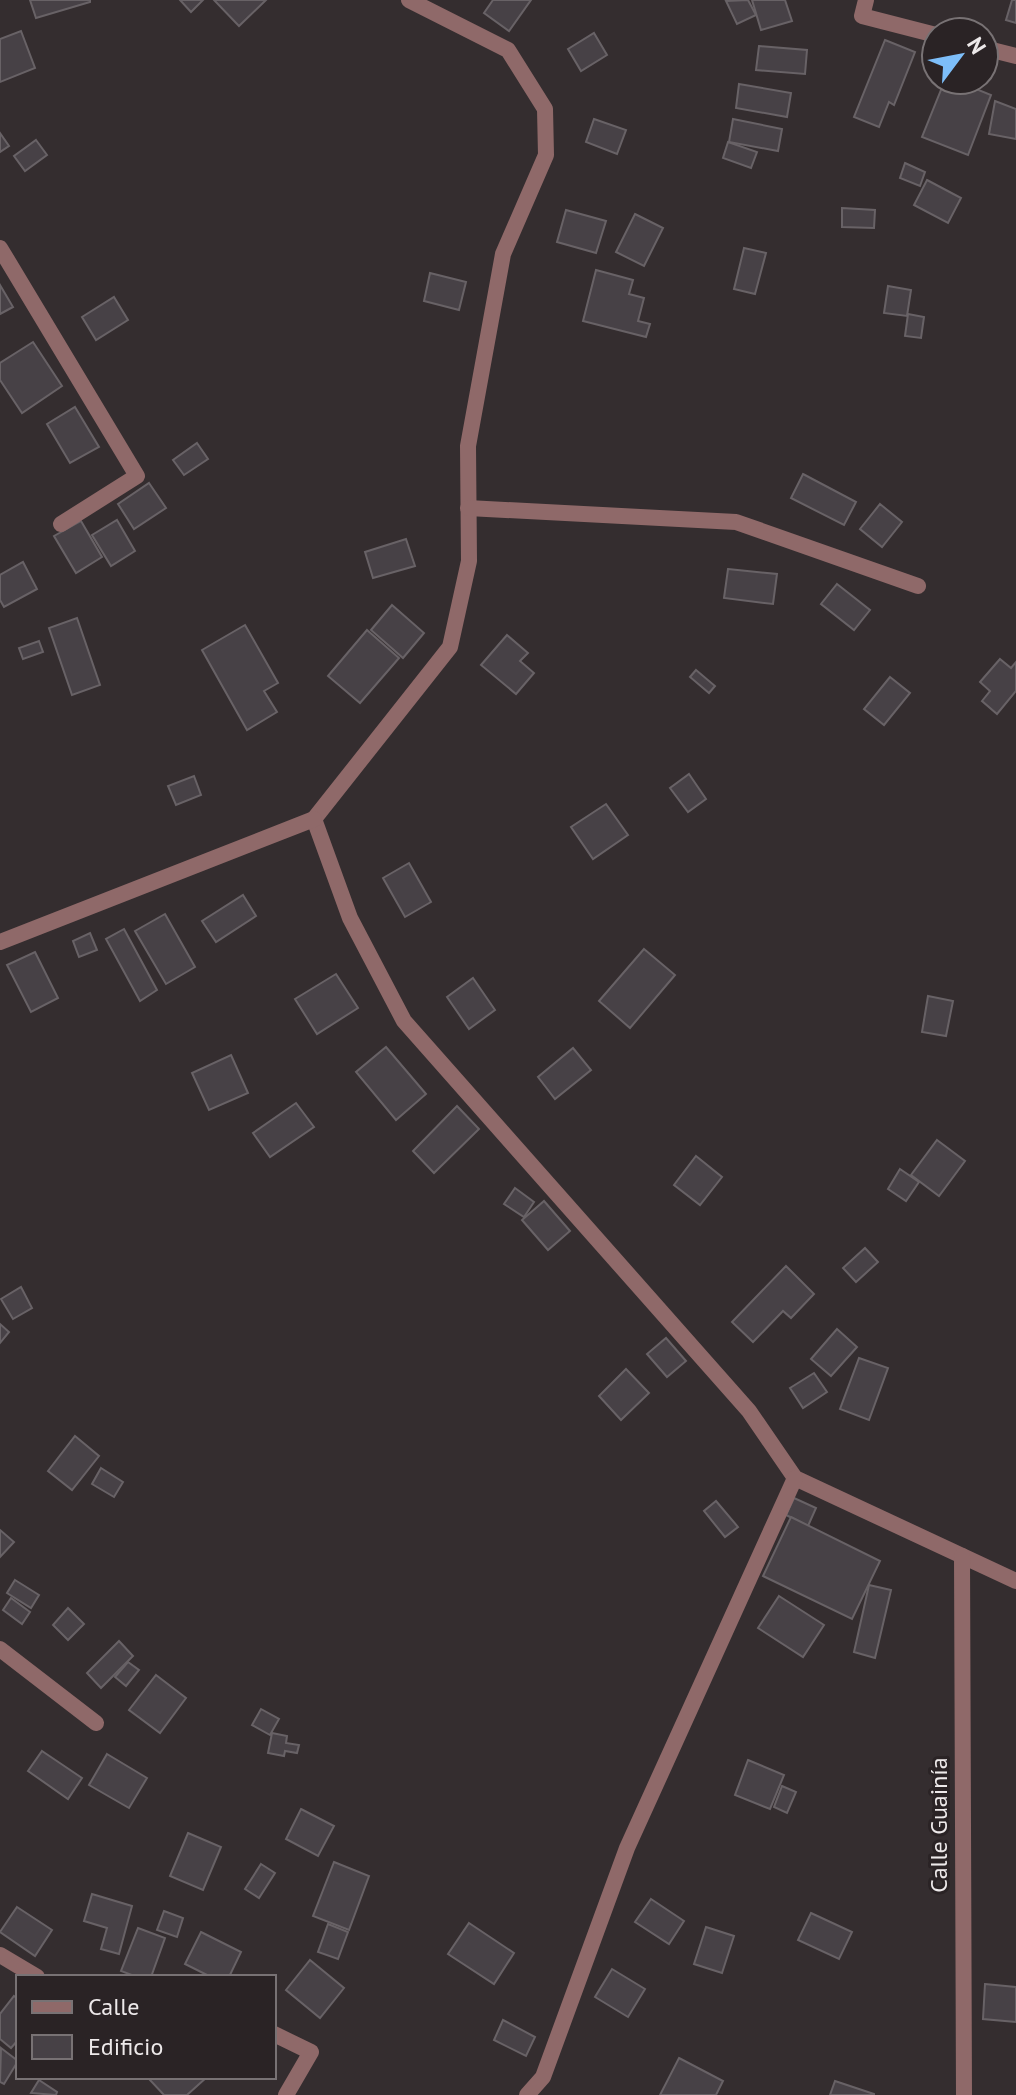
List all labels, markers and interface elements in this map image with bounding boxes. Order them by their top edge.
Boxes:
north arrow [920,16,1000,96]
text: N [961,32,993,59]
street label: Calle Guainía [923,1757,954,1893]
legend [16,1975,276,2079]
text: Calle [88,1991,139,2022]
text: Edificio [88,2031,163,2062]

